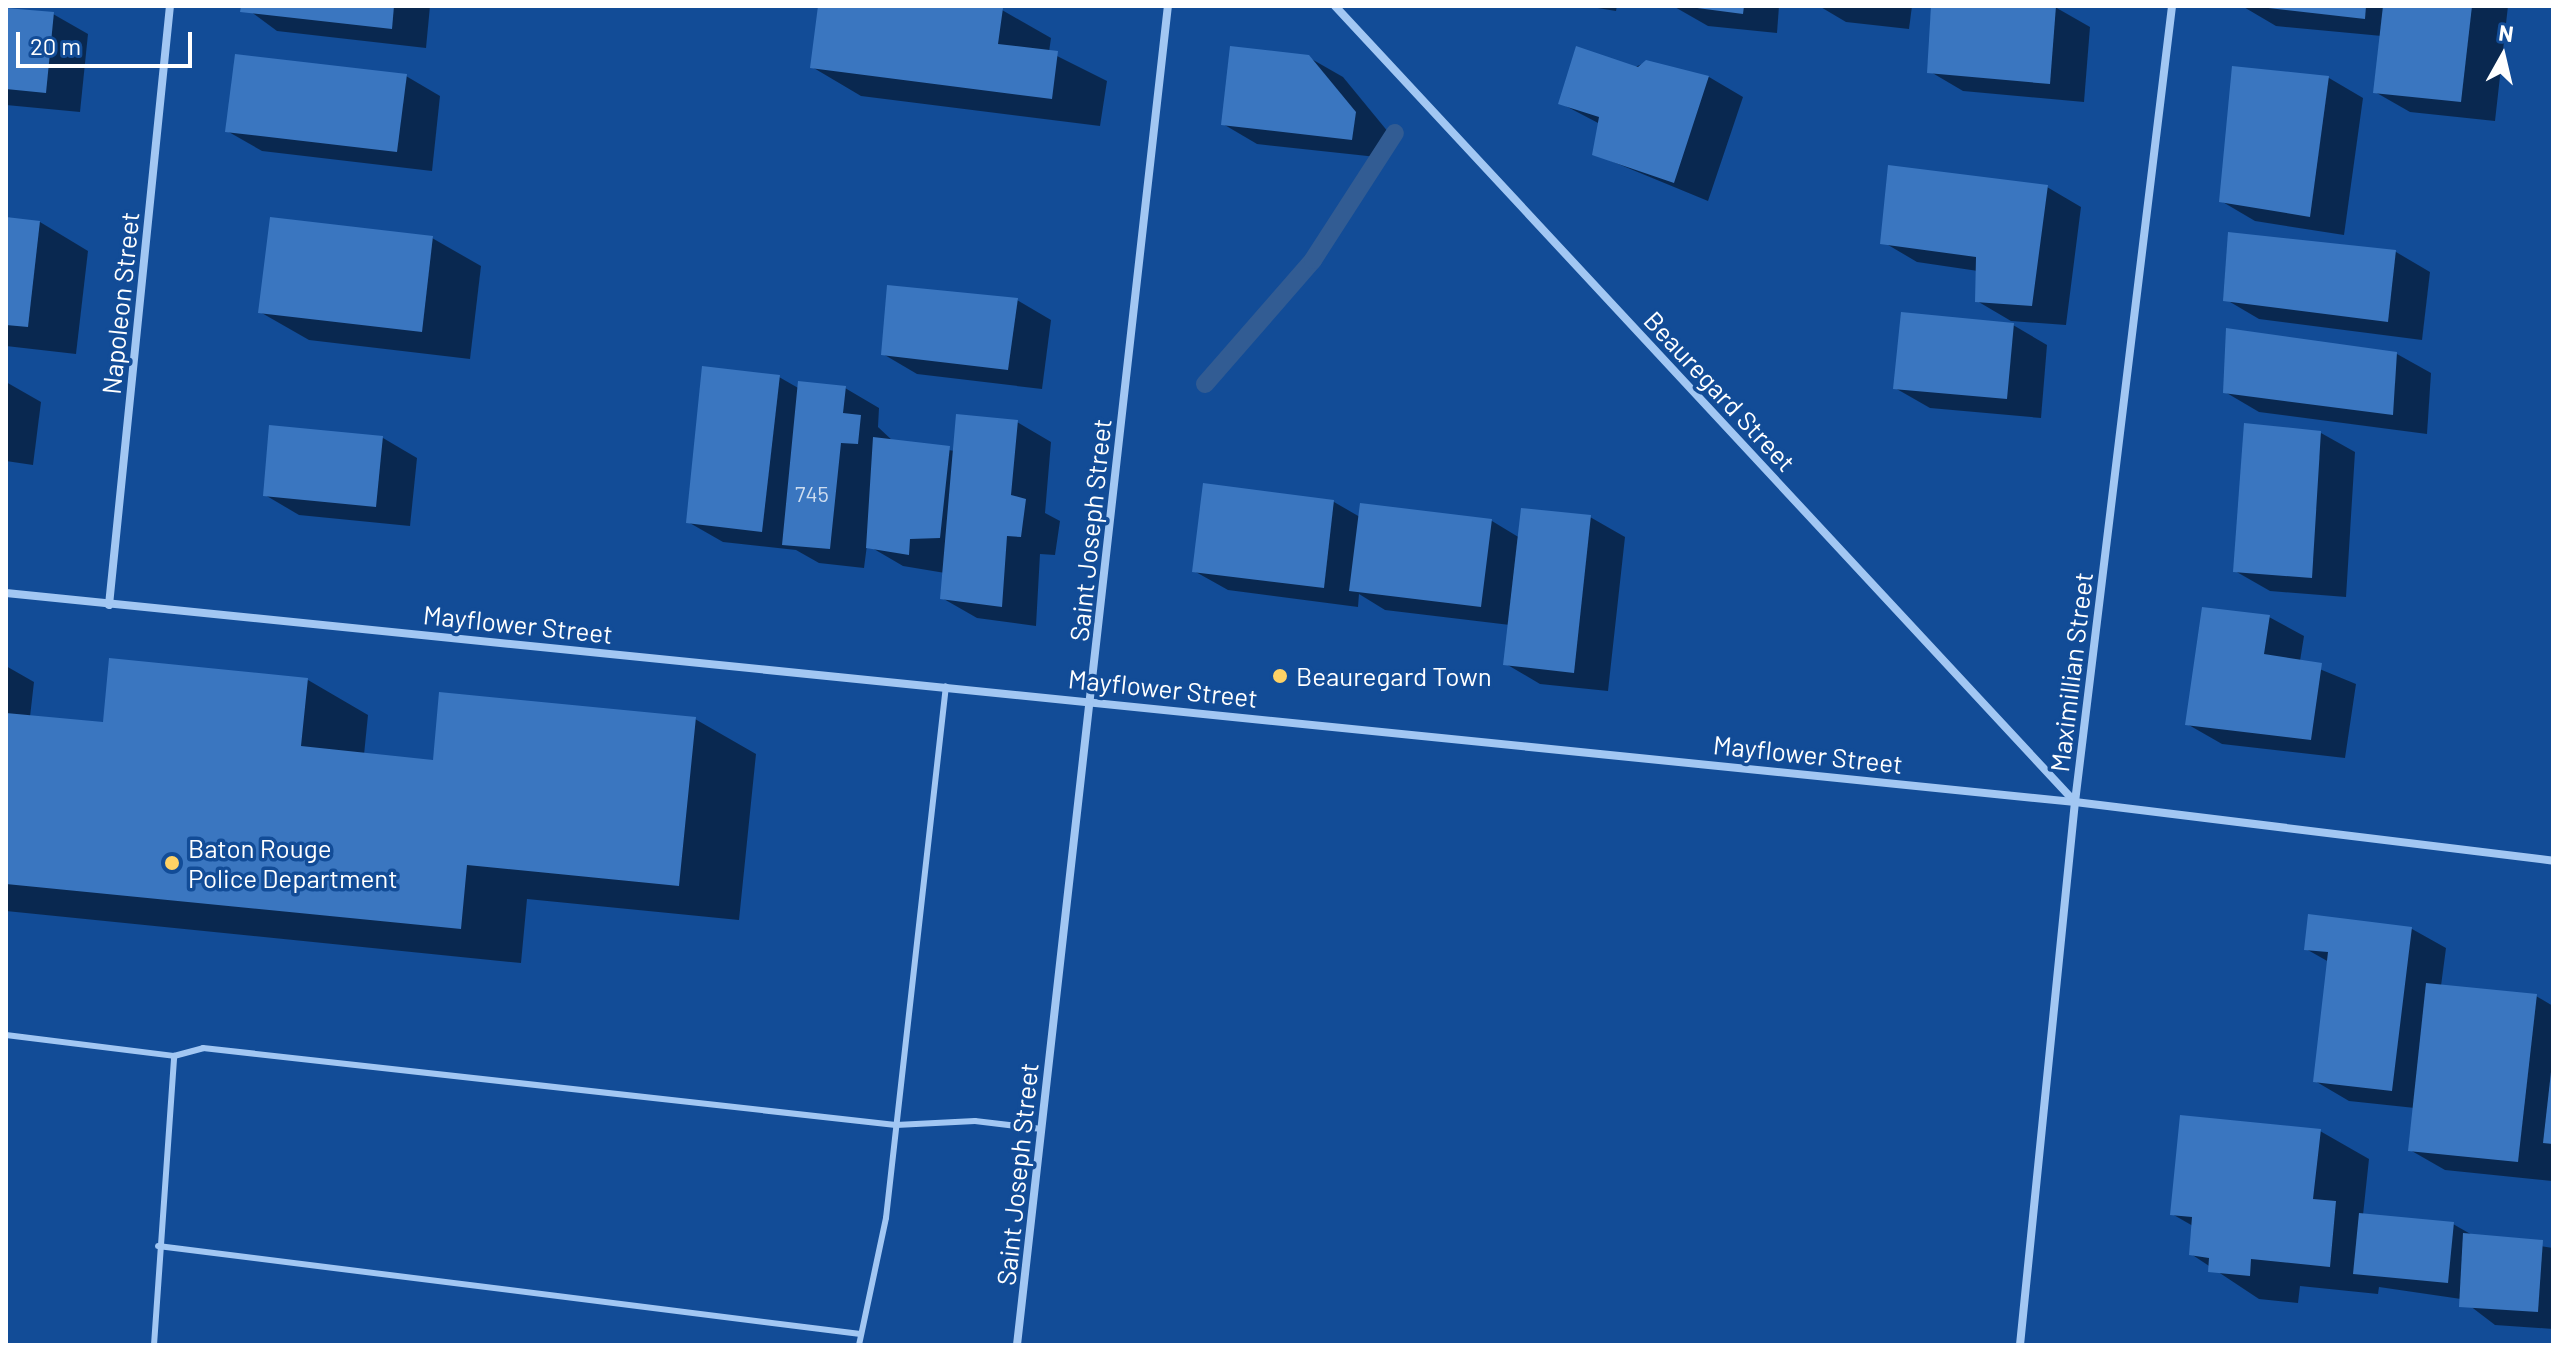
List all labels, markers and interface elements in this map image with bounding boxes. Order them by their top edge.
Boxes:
scale bar [20,16,196,66]
north arrow [2463,16,2543,96]
text: N [2497,18,2515,46]
text: 20 m [30,31,81,60]
street label: Napoleon Street [95,210,145,396]
street label: Beauregard Street [1638,305,1802,477]
street label: Saint Joseph Street [1063,417,1117,643]
house number: 745 [795,481,829,507]
street label: Maximillian Street [2043,570,2099,774]
street label: Mayflower Street [422,599,614,649]
place label: Beauregard Town [1296,660,1492,692]
street label: Mayflower Street [1067,663,1259,713]
marker: Beauregard Town [1271,667,1289,685]
street label: Mayflower Street [1712,729,1904,779]
place label: Baton Rouge Police Department [188,832,398,894]
marker: Baton Rouge Police Department [163,854,181,872]
street label: Saint Joseph Street [990,1061,1044,1287]

